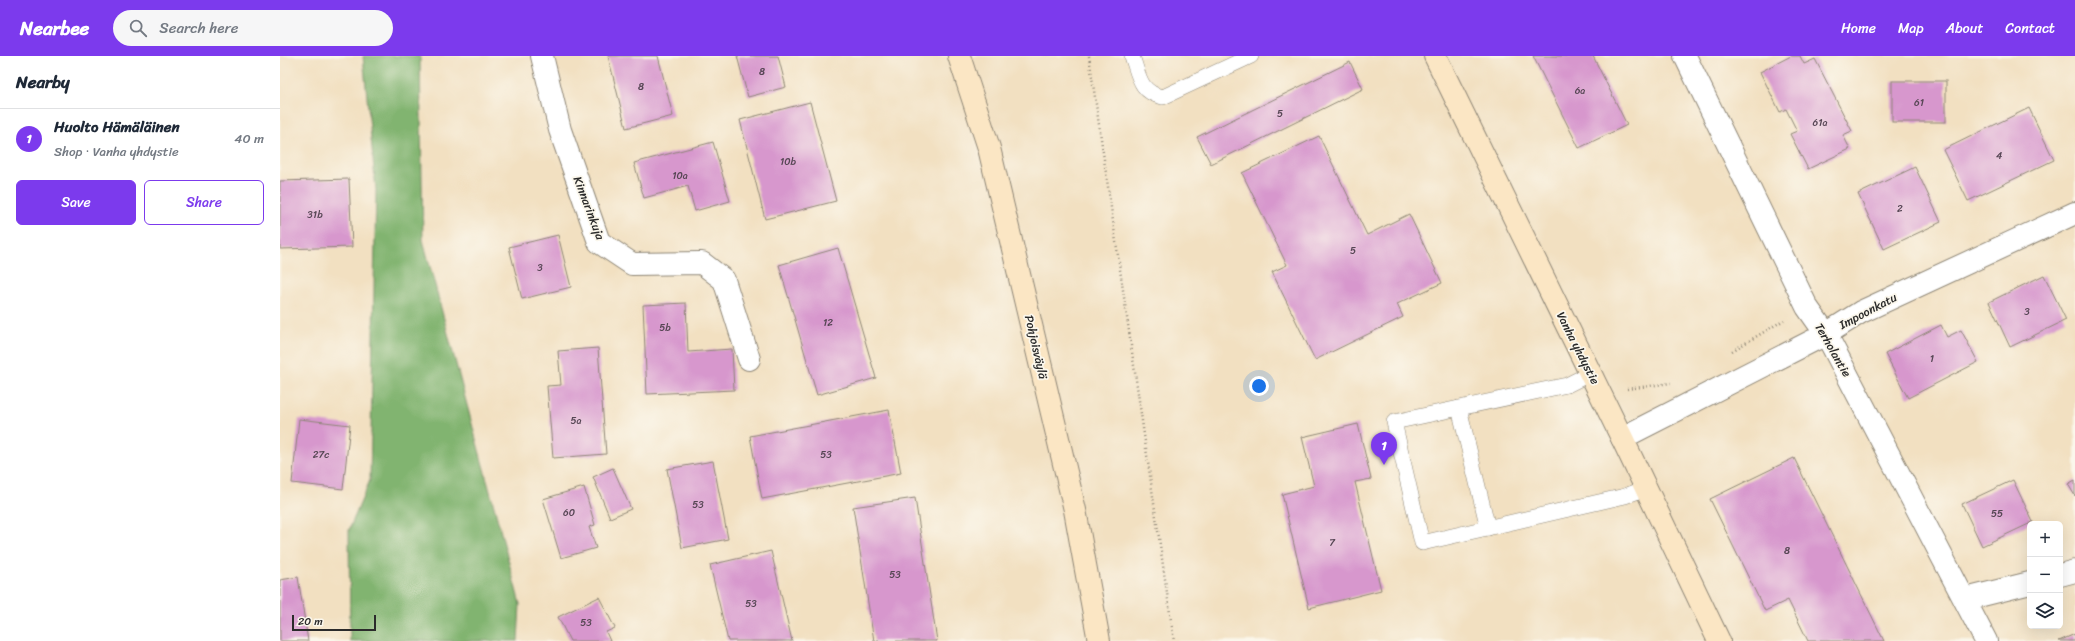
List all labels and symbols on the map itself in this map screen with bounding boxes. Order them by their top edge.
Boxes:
house number: 8 [759,63,765,81]
house number: 8 [638,78,644,96]
house number: 6a [1575,82,1585,100]
house number: 61 [1914,94,1924,112]
house number: 5 [1277,105,1283,123]
house number: 61a [1813,114,1828,132]
house number: 4 [1996,147,2002,165]
house number: 10b [780,153,797,171]
house number: 10a [672,167,688,185]
street label: Kinnarinkuja [567,173,612,244]
house number: 2 [1897,200,1903,218]
house number: 31b [307,206,323,224]
house number: 5 [1350,242,1356,260]
house number: 3 [537,259,543,277]
street label: Impoonkatu [1834,286,1902,336]
house number: 3 [2024,303,2030,321]
street label: Vanha yhdystie [1550,308,1606,388]
street label: Pohjoisväylä [1018,313,1054,382]
house number: 12 [823,314,833,332]
house number: 5b [659,319,671,337]
street label: Terholantie [1809,319,1857,381]
house number: 1 [1930,350,1934,368]
your location [1249,376,1269,396]
house number: 5a [570,412,582,430]
pin: 1 [1371,432,1397,465]
house number: 27c [313,446,329,464]
house number: 53 [820,446,832,464]
house number: 53 [692,496,704,514]
house number: 60 [563,504,575,522]
house number: 55 [1991,505,2003,523]
house number: 7 [1329,534,1336,552]
house number: 8 [1784,542,1790,560]
house number: 53 [889,566,901,584]
house number: 53 [745,595,757,613]
scale bar [292,613,376,632]
house number: 53 [580,614,592,632]

